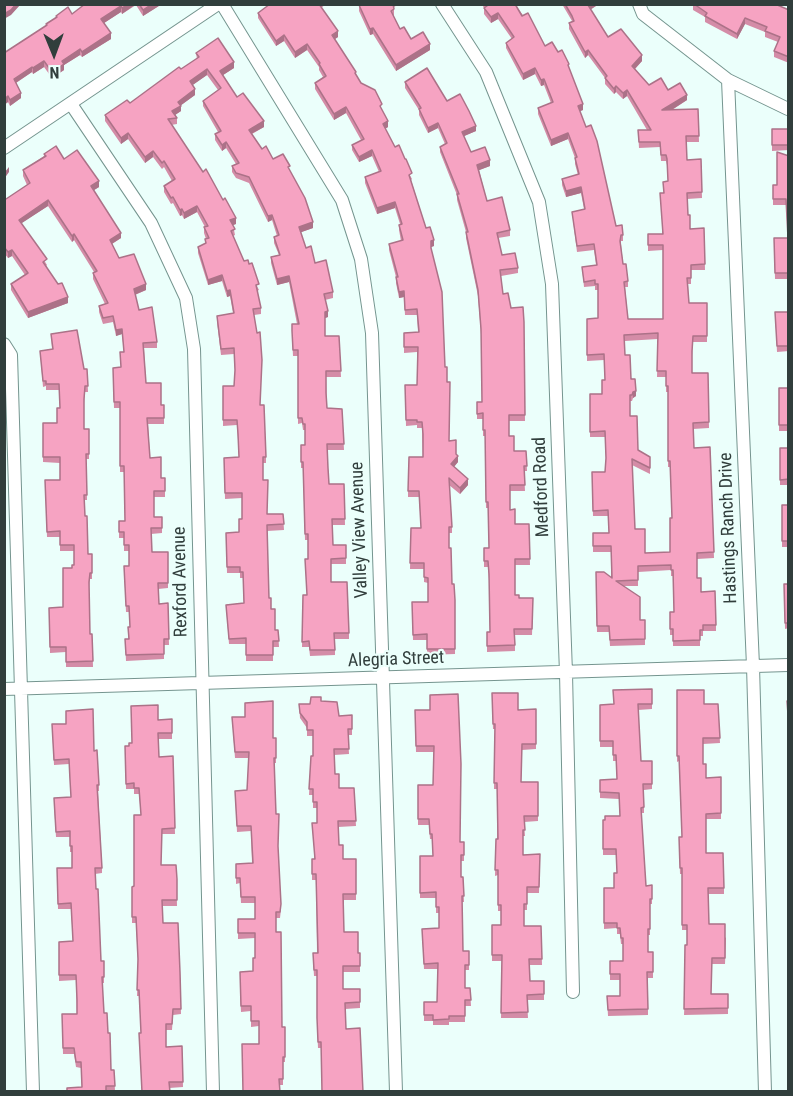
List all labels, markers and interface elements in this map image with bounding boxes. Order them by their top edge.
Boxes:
north arrow [24,24,84,84]
text: N [49,63,59,82]
street label: Medford Road [529,437,555,537]
street label: Hastings Ranch Drive [716,452,742,604]
street label: Valley View Avenue [347,461,373,599]
street label: Rexford Avenue [169,526,193,638]
street label: Alegria Street [347,648,445,672]

